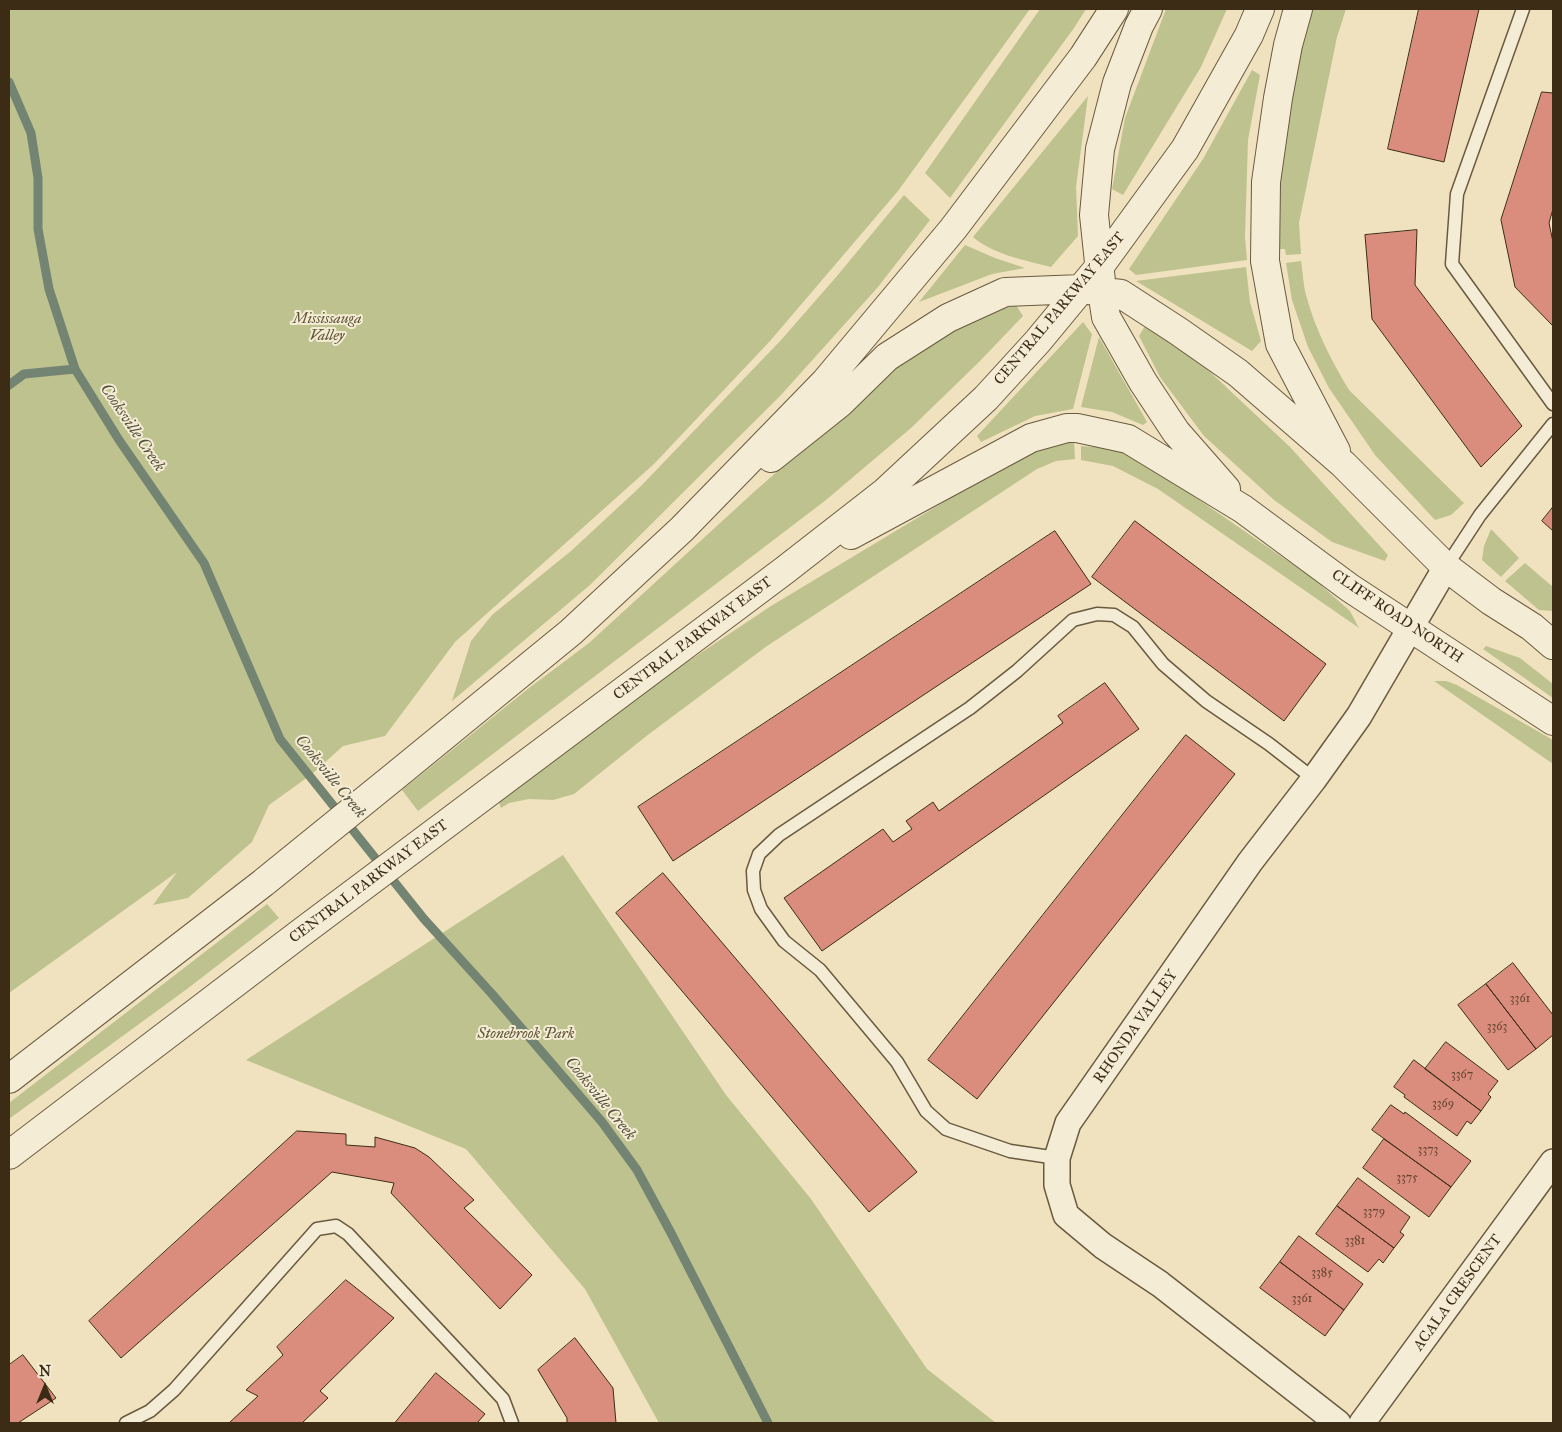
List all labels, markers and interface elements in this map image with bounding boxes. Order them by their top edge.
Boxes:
street label: CENTRAL PARKWAY EAST [991,229,1129,389]
park label: Mississauga Valley [293,310,361,345]
water label: Cooksville Creek [96,381,168,475]
street label: CLIFF ROAD NORTH [1328,566,1466,668]
street label: CENTRAL PARKWAY EAST [610,573,776,705]
water label: Cooksville Creek [291,731,369,823]
street label: CENTRAL PARKWAY EAST [286,816,452,948]
street label: RHONDA VALLEY [1090,967,1182,1087]
house number: 3361 [1510,992,1530,1006]
house number: 3363 [1487,1020,1507,1034]
park label: Stonebrook Park [477,1025,575,1043]
water label: Cooksville Creek [561,1053,639,1145]
house number: 3367 [1451,1068,1473,1082]
house number: 3369 [1432,1097,1454,1111]
house number: 3373 [1418,1143,1438,1157]
house number: 3375 [1396,1171,1418,1185]
house number: 3379 [1363,1205,1385,1219]
street label: ACALA CRESCENT [1410,1231,1506,1355]
house number: 3381 [1345,1234,1365,1248]
house number: 3385 [1311,1266,1333,1280]
house number: 3361 [1292,1292,1312,1306]
north arrow [20,1362,70,1412]
text: N [39,1363,51,1380]

